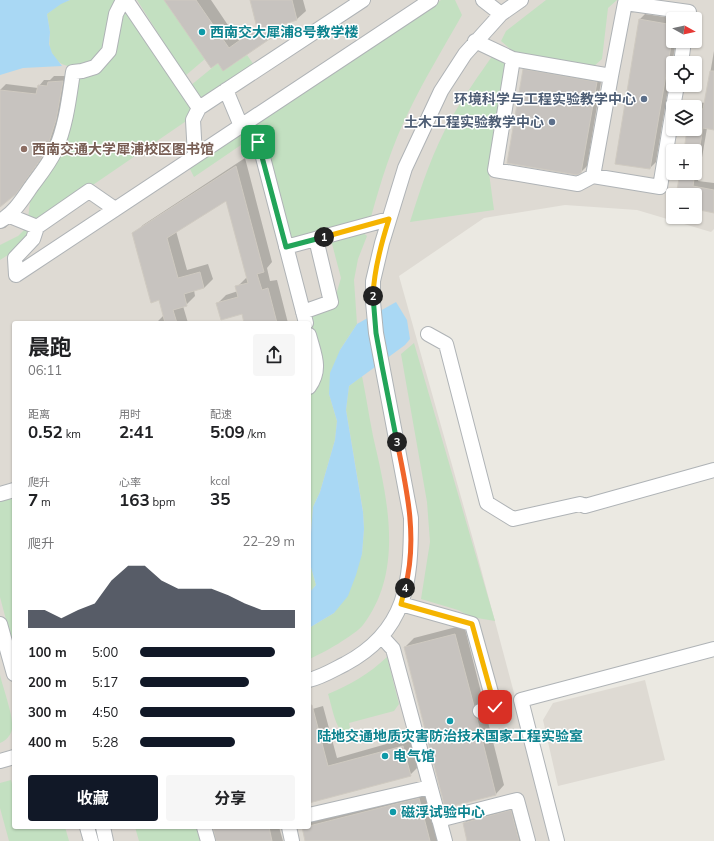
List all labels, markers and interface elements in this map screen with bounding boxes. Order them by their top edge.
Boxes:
north arrow [666,12,702,48]
map controls [666,12,702,224]
place label: 西南交大犀浦8号教学楼 [210,23,358,41]
marker: 西南交大犀浦8号教学楼 [197,27,207,37]
button: locate [666,56,702,92]
place label: 环境科学与工程实验教学中心 [454,90,636,108]
marker: 环境科学与工程实验教学中心 [639,94,649,104]
button: layers [666,100,702,136]
place label: 土木工程实验教学中心 [404,113,544,131]
marker: 土木工程实验教学中心 [547,117,557,127]
pin [241,125,275,159]
icon: arrive [247,131,269,153]
place label: 西南交通大学犀浦校区图书馆 [32,140,214,158]
marker: 西南交通大学犀浦校区图书馆 [19,144,29,154]
button: + [666,144,702,180]
button: − [666,188,702,224]
pin: 1 [314,227,334,247]
text: 1 [321,230,327,244]
pin: 2 [363,286,383,306]
text: 2 [370,289,376,303]
text: 晨跑 [28,333,72,361]
button: share [253,334,295,376]
text: 06:11 [28,362,62,378]
text: 距离 [28,407,50,421]
text: 用时 [119,407,141,421]
text: 配速 [210,407,232,421]
text: 0.52 [28,421,63,442]
text: 2:41 [119,421,154,442]
text: 5:09 [210,421,245,442]
text: km [63,427,81,441]
text: /km [245,427,266,441]
pin: 3 [387,432,407,452]
text: 3 [394,435,400,449]
text: kcal [210,474,230,488]
text: 爬升 [28,475,50,489]
text: 心率 [119,475,141,489]
text: 35 [210,488,230,509]
text: 7 [28,489,38,510]
text: 163 [119,489,150,510]
text: m [38,495,51,509]
text: bpm [150,495,175,509]
text: 22–29 m [242,533,295,549]
text: 爬升 [28,535,54,551]
pin: 4 [395,578,415,598]
text: 4 [402,581,408,595]
text: 100 m [28,644,67,660]
text: 5:00 [92,644,118,660]
text: 200 m [28,674,67,690]
text: 5:17 [92,674,118,690]
pin [478,690,512,724]
icon: check [484,696,506,718]
text: 300 m [28,704,67,720]
text: 4:50 [92,704,118,720]
marker: 陆地交通地质灾害防治技术国家工程实验室 [445,716,455,726]
place label: 陆地交通地质灾害防治技术国家工程实验室 [317,727,583,745]
text: 400 m [28,734,67,750]
text: 5:28 [92,734,118,750]
place label: 电气馆 [393,747,435,765]
marker: 电气馆 [380,751,390,761]
button: 收藏 [28,775,158,821]
button: 分享 [166,775,295,821]
place label: 磁浮试验中心 [401,803,485,821]
marker: 磁浮试验中心 [388,807,398,817]

